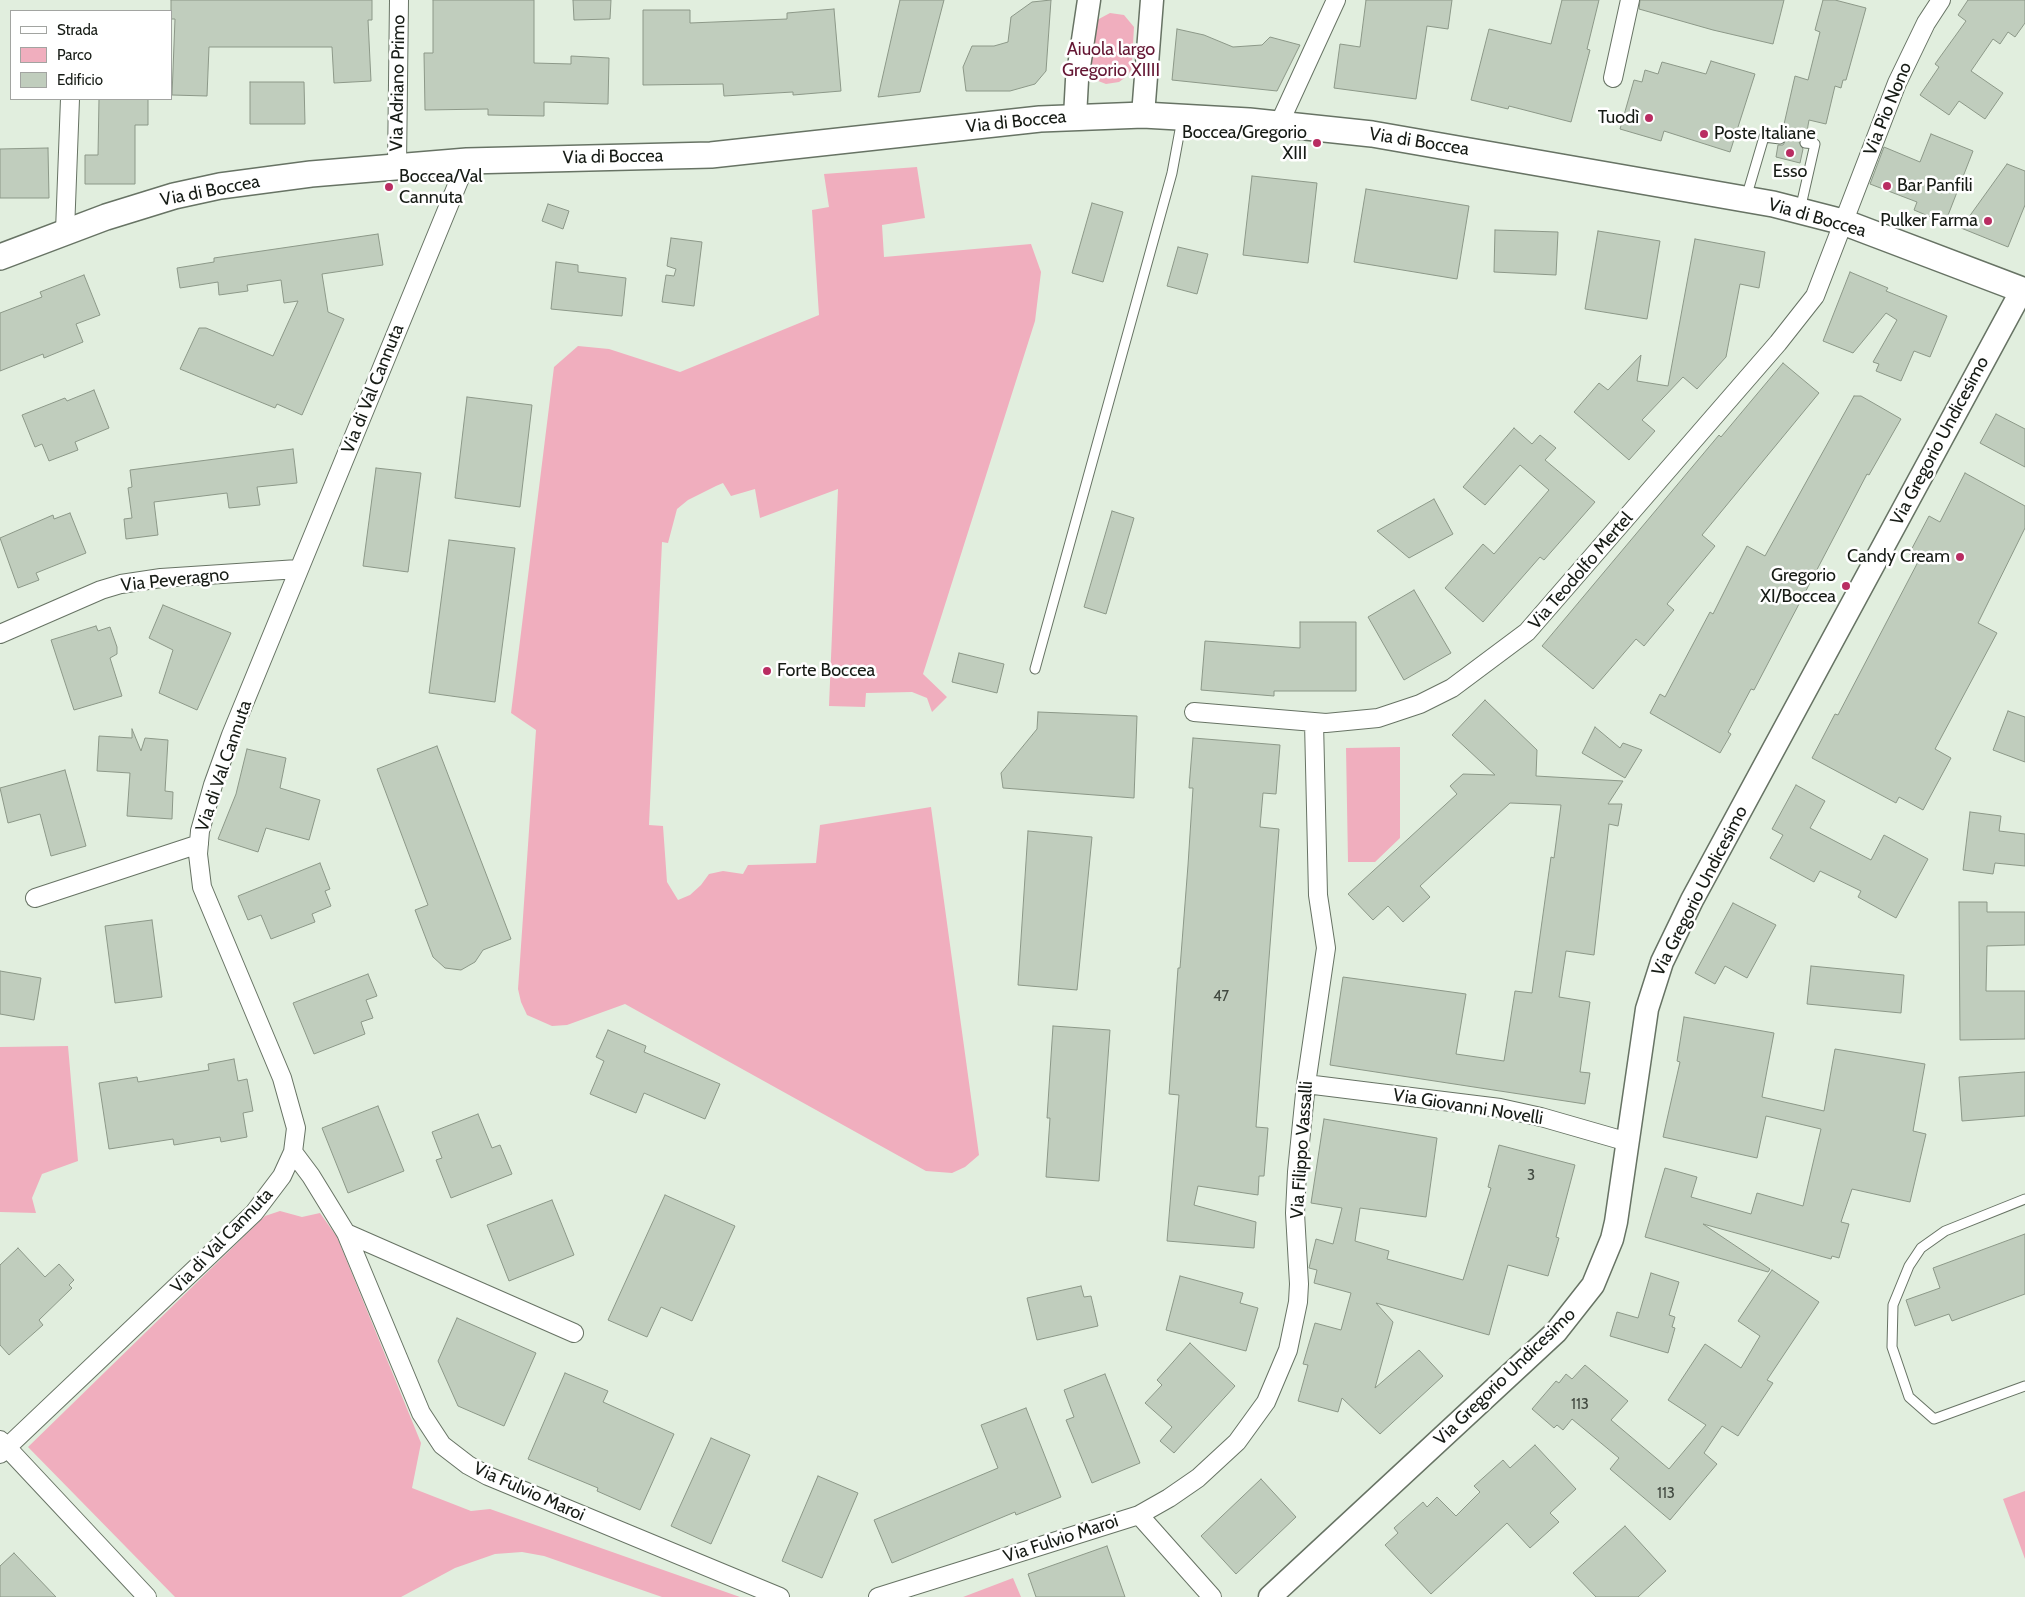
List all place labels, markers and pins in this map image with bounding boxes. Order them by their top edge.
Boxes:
place label: Tuodì [1598,107,1639,129]
marker: Tuodì [1643,112,1655,124]
place label: Boccea/Gregorio XIII [1182,122,1307,164]
place label: Poste Italiane [1714,123,1816,145]
marker: Poste Italiane [1698,128,1710,140]
marker: Boccea/Gregorio XIII [1311,137,1323,149]
marker: Esso [1784,147,1796,159]
place label: Esso [1773,161,1807,183]
place label: Boccea/Val Cannuta [399,166,483,208]
place label: Bar Panfili [1897,175,1973,197]
marker: Bar Panfili [1881,180,1893,192]
marker: Boccea/Val Cannuta [383,181,395,193]
place label: Pulker Farma [1880,210,1978,232]
marker: Pulker Farma [1982,215,1994,227]
place label: Candy Cream [1847,546,1950,568]
marker: Candy Cream [1954,551,1966,563]
place label: Gregorio XI/Boccea [1760,565,1836,608]
marker: Gregorio XI/Boccea [1840,580,1852,592]
place label: Forte Boccea [777,660,875,682]
marker: Forte Boccea [761,665,773,677]

